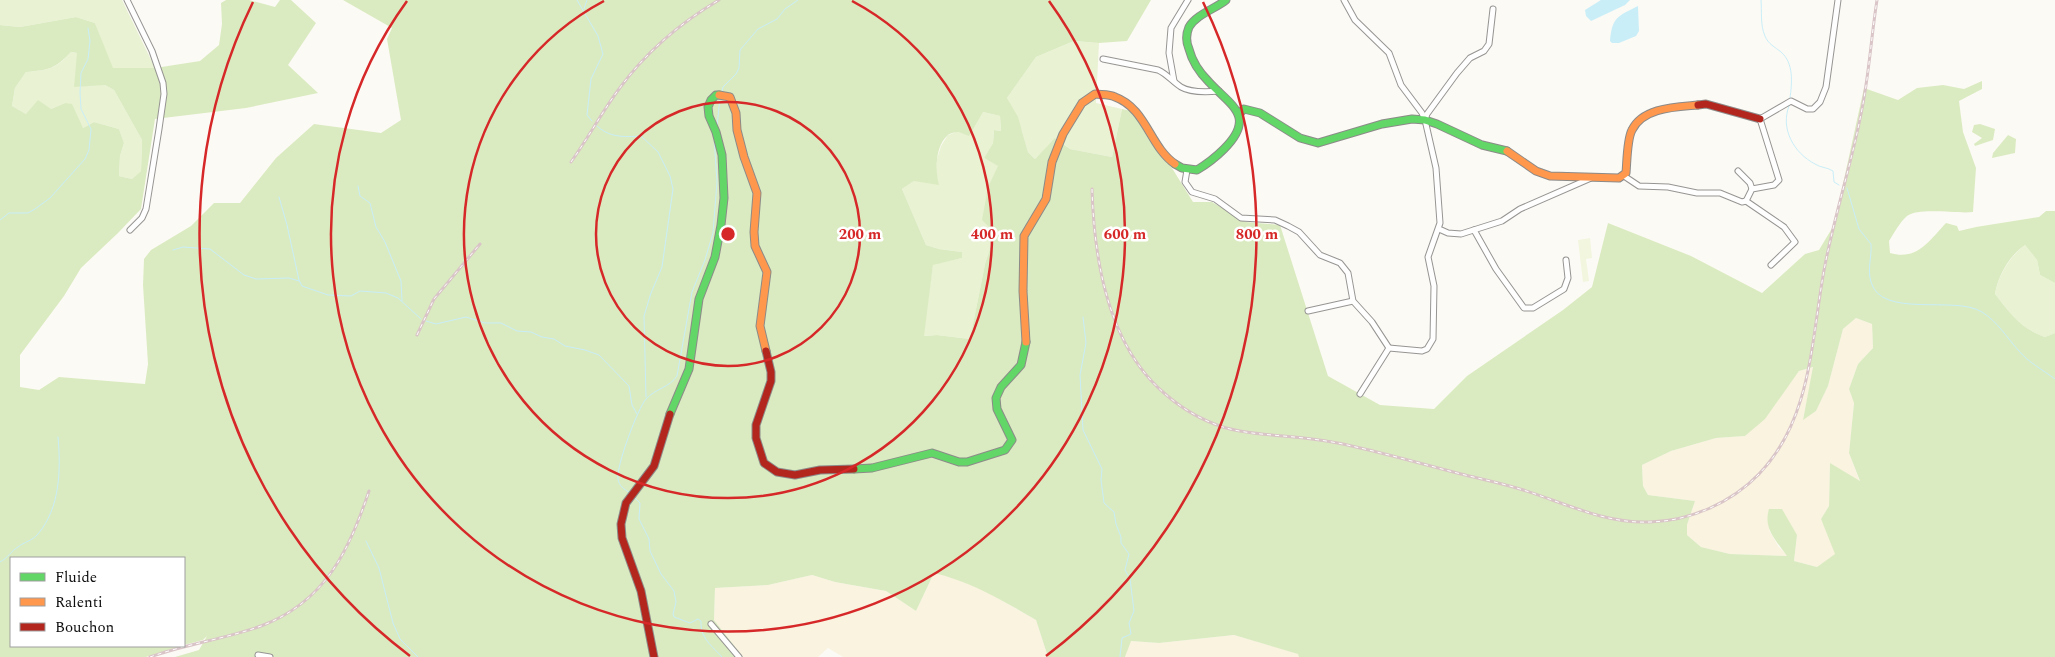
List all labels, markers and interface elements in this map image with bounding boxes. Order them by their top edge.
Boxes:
text: 200 m [839,223,882,246]
text: 400 m [971,223,1014,246]
text: 600 m [1104,223,1147,246]
text: 800 m [1236,223,1279,246]
centre of rings [719,225,737,243]
legend [10,557,185,647]
text: Fluide [55,566,97,589]
text: Ralenti [55,591,103,614]
text: Bouchon [55,616,115,639]

